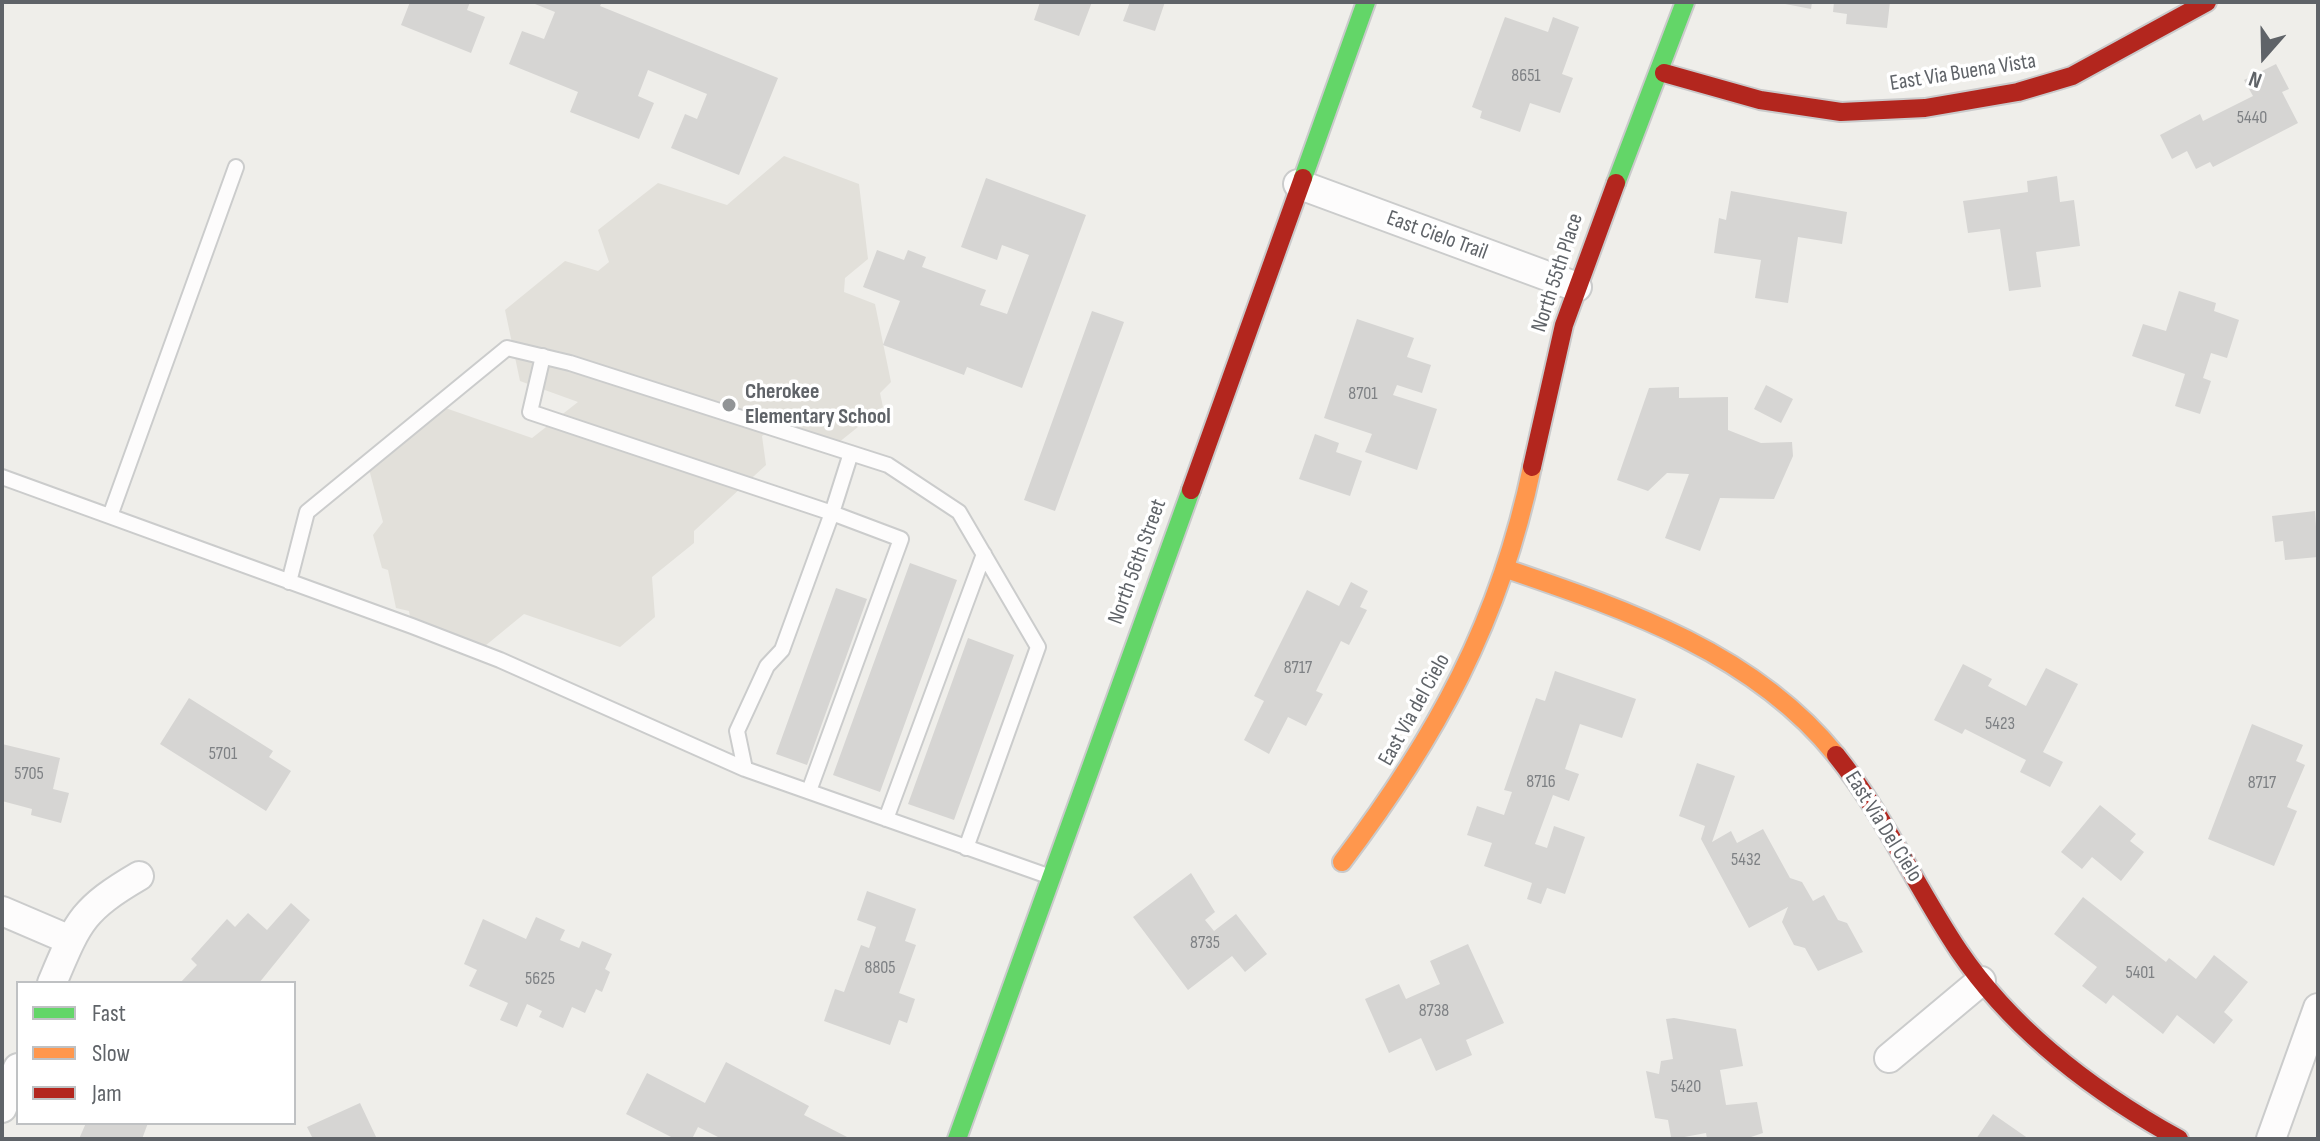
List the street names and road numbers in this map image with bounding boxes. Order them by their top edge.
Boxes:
street label: East Via Buena Vista [1888,48,2038,98]
street label: East Cielo Trail [1383,206,1491,266]
street label: North 55th Place [1526,210,1590,336]
street label: North 56th Street [1103,496,1173,628]
street label: East Via del Cielo [1373,650,1457,770]
street label: East Via Del Cielo [1839,767,1927,887]

